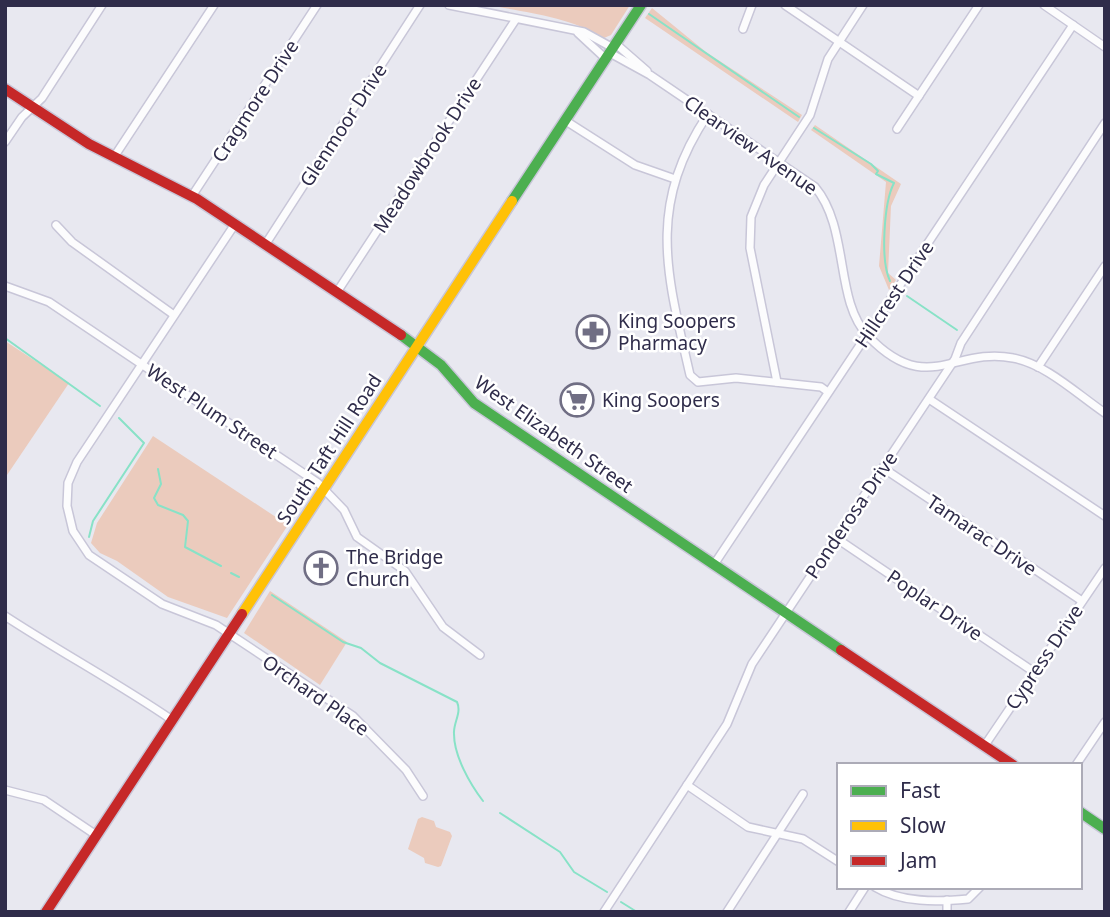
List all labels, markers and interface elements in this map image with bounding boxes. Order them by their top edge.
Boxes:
street label: Cragmore Drive [206,35,304,167]
street label: Glenmoor Drive [294,58,392,192]
street label: Meadowbrook Drive [367,72,487,238]
street label: Clearview Avenue [679,89,823,201]
street label: Hillcrest Drive [849,235,939,353]
place label: King Soopers Pharmacy [618,308,736,356]
pharmacy icon: King Soopers Pharmacy [574,313,612,351]
street label: West Plum Street [141,357,283,465]
street label: South Taft Hill Road [271,369,387,529]
street label: West Elizabeth Street [470,369,639,499]
supermarket icon: King Soopers [558,381,596,419]
place label: King Soopers [602,387,720,413]
street label: Ponderosa Drive [799,446,903,584]
street label: Tamarac Drive [922,489,1042,581]
place label: The Bridge Church [346,544,443,592]
church icon: The Bridge Church [302,549,340,587]
street label: Poplar Drive [882,563,988,647]
street label: Cypress Drive [999,599,1089,715]
street label: Orchard Place [257,649,375,741]
legend [837,763,1082,889]
text: Fast [900,776,941,804]
text: Slow [900,811,946,839]
text: Jam [898,846,937,874]

